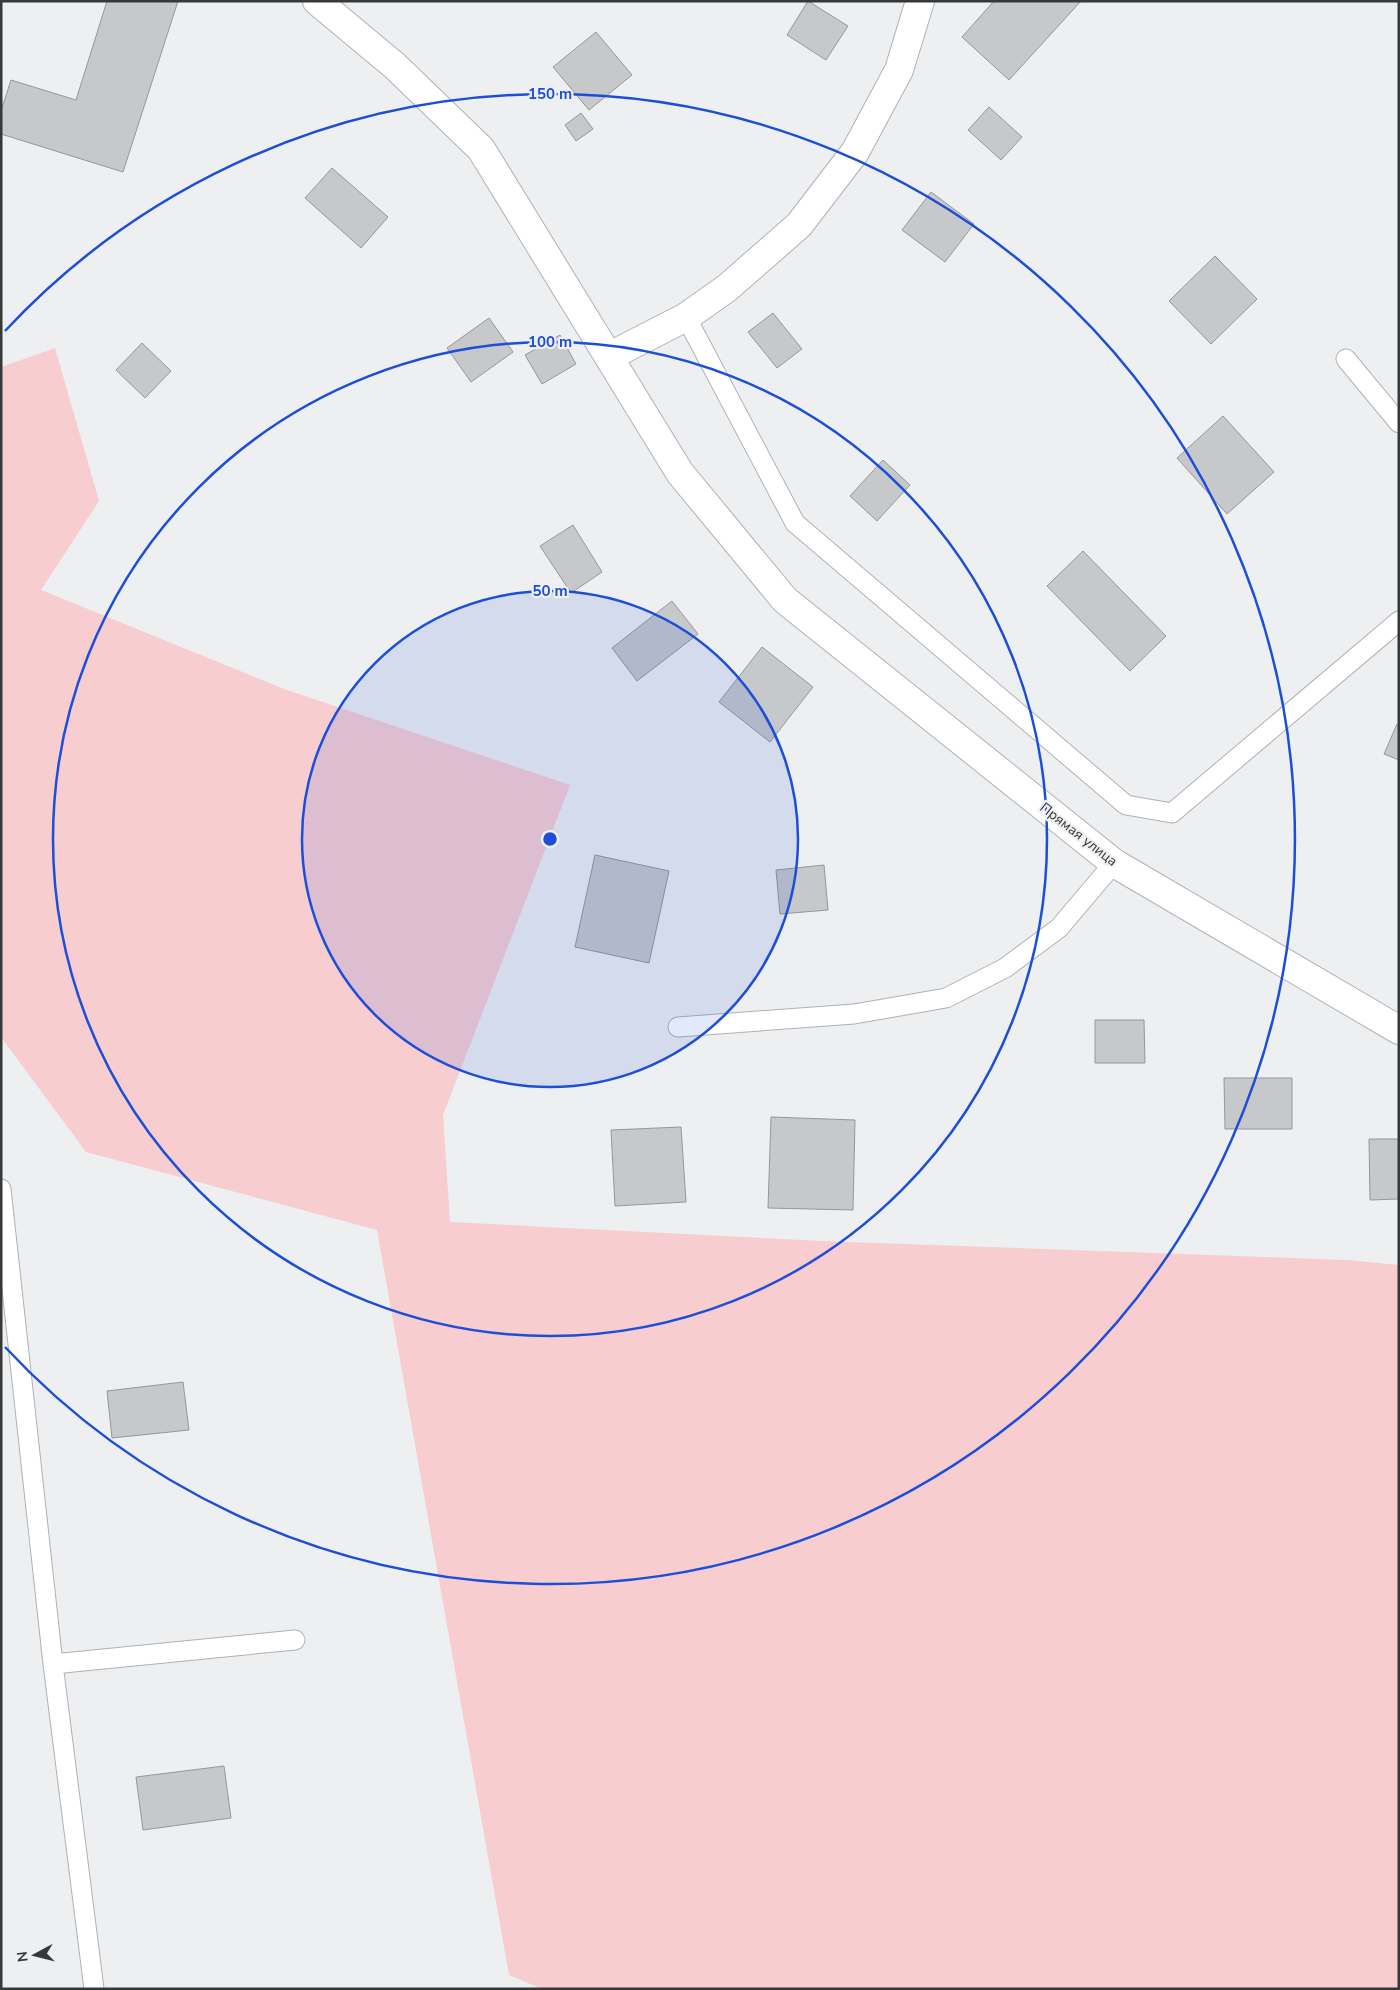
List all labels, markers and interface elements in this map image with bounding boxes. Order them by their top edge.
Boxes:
text: 150 m [528,84,572,104]
text: 100 m [528,332,572,352]
text: 50 m [532,581,568,601]
street label: Прямая улица [1036,798,1121,871]
centre of rings [541,830,559,848]
north arrow [10,1930,60,1980]
text: N [13,1950,33,1963]

